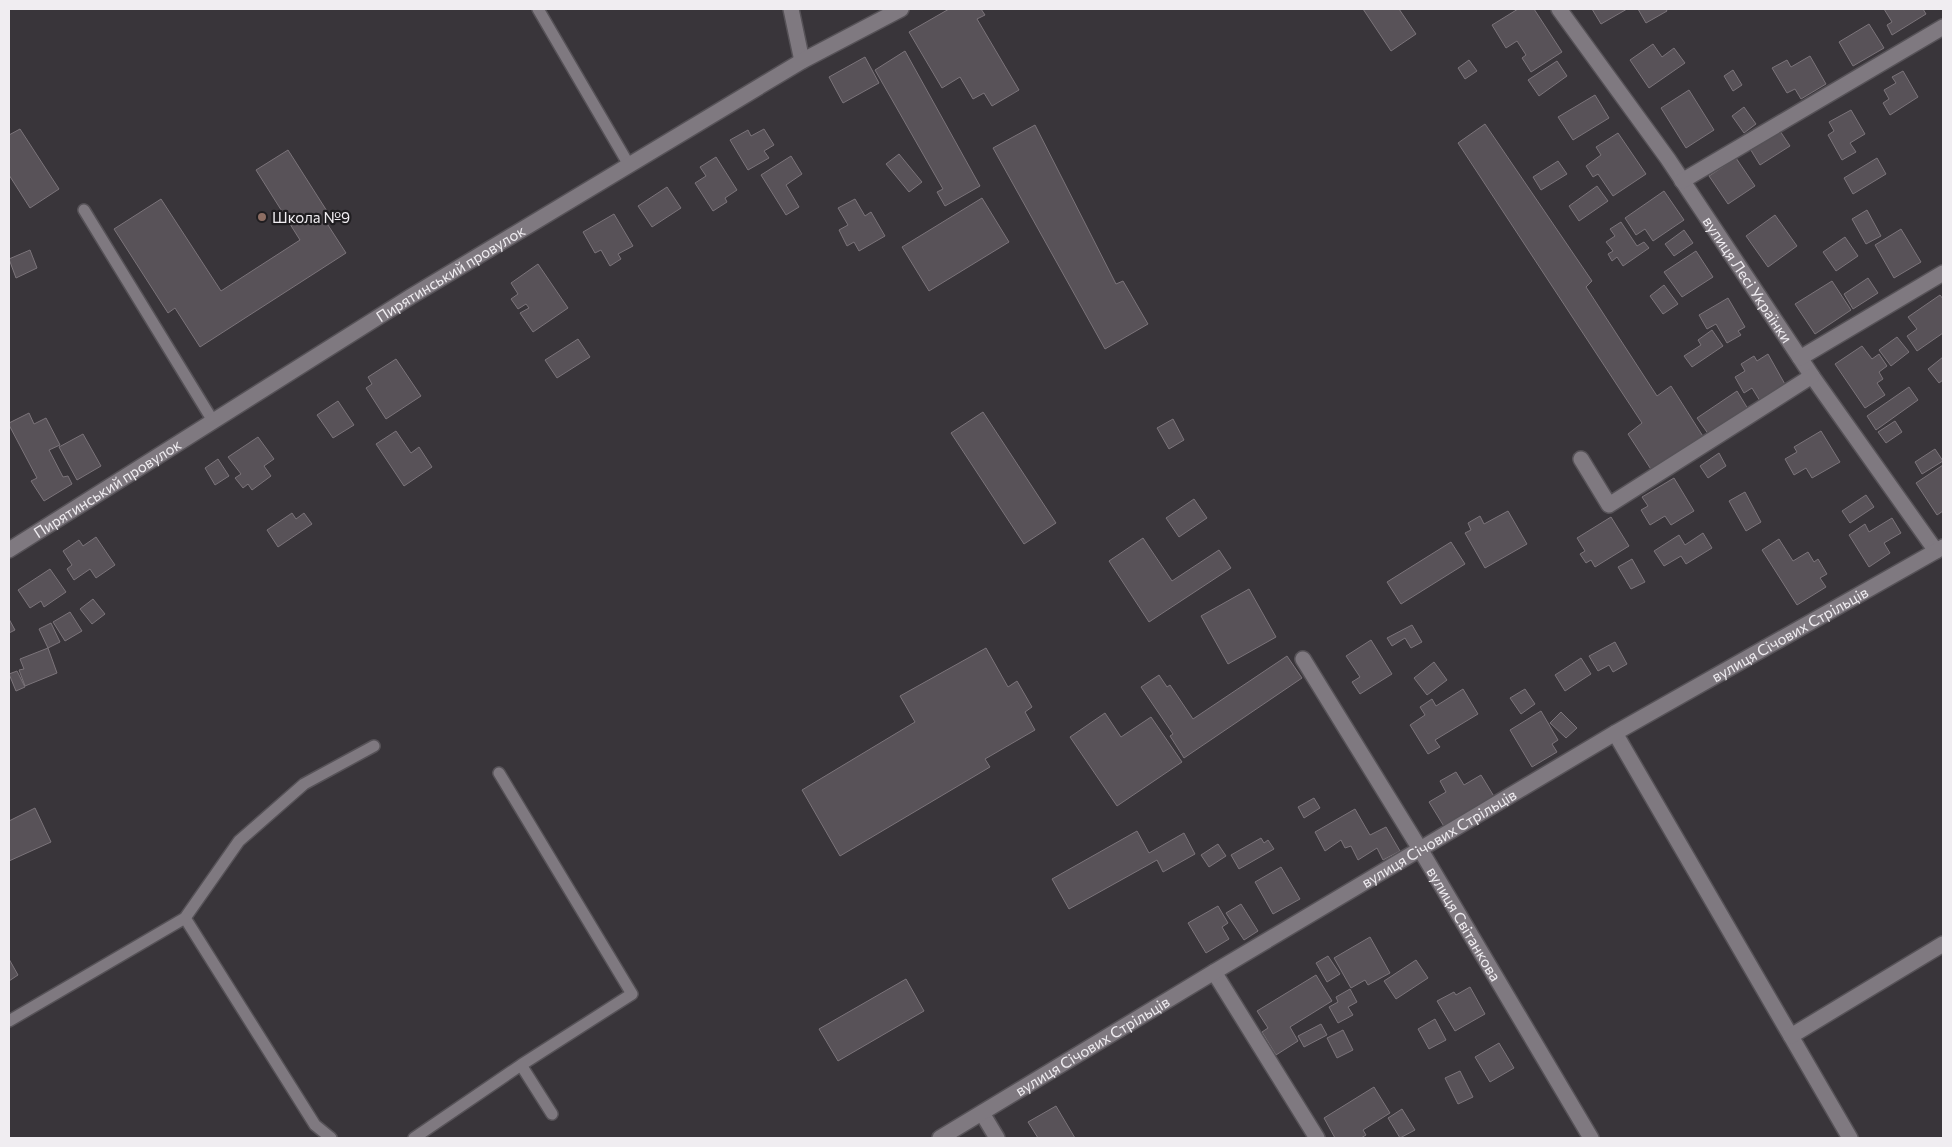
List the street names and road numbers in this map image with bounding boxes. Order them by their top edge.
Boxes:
street label: вулиця Лесі Українки [1699,213,1796,346]
street label: Пирятинський провулок [372,221,528,325]
street label: Пирятинський провулок [30,435,184,541]
street label: вулиця Січових Стрільців [1708,582,1871,685]
street label: вулиця Січових Стрільців [1358,785,1519,891]
street label: вулиця Світанкова [1423,863,1505,984]
street label: вулиця Січових Стрільців [1012,992,1173,1099]

